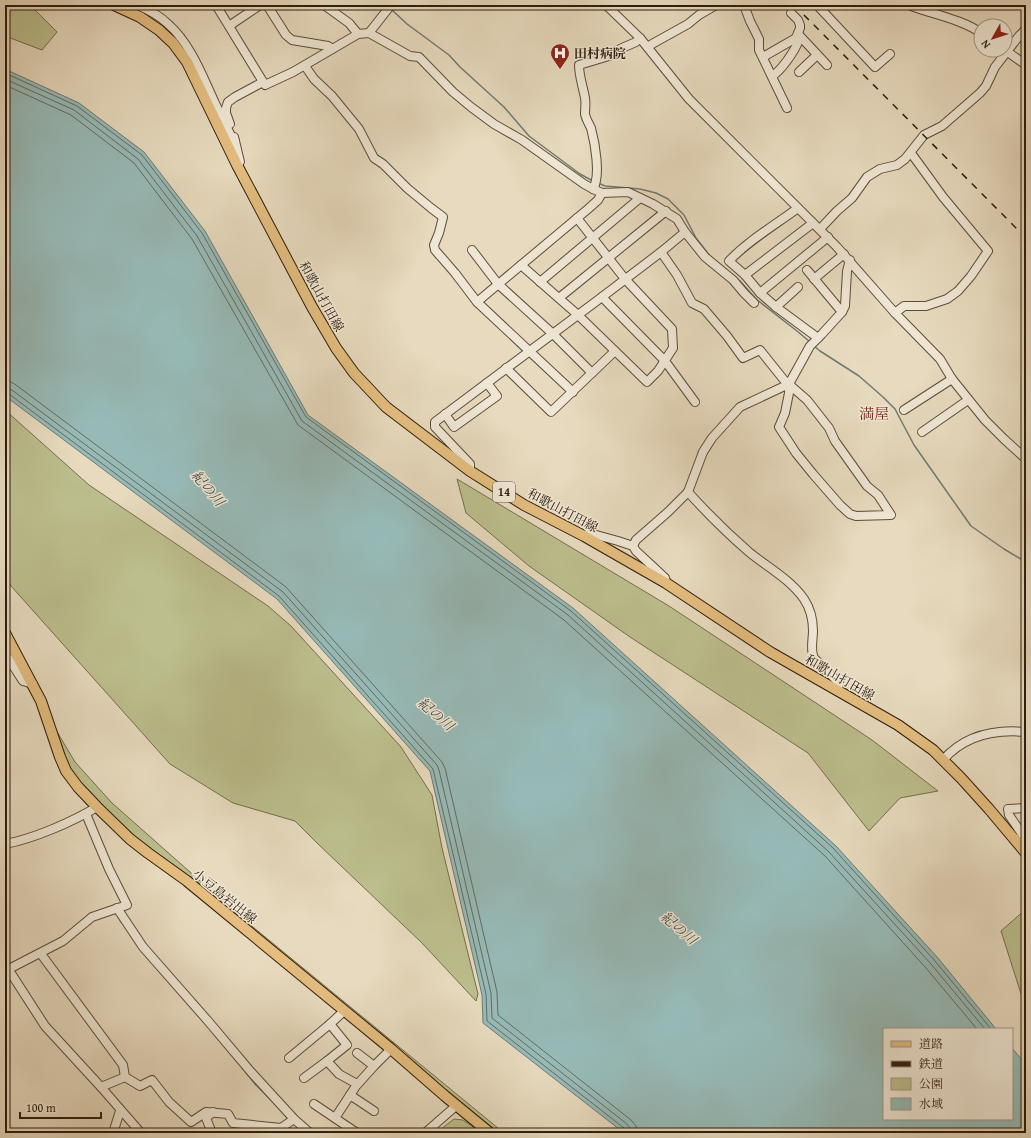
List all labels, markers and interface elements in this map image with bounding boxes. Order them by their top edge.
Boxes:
north arrow [973,18,1013,58]
text: N [976,36,994,52]
hospital icon: 田村病院 [549,42,571,70]
place label: 田村病院 [574,44,626,63]
street label: 和歌山打田線 [294,258,349,335]
district label: 満屋 [859,403,889,424]
water label: 紀の川 [187,465,230,512]
road number: 14 [493,482,515,502]
street label: 和歌山打田線 [524,484,602,537]
street label: 和歌山打田線 [801,650,878,705]
water label: 紀の川 [414,693,460,737]
street label: 小豆島岩出線 [188,864,261,928]
water label: 紀の川 [657,907,703,951]
legend [883,1028,1013,1120]
text: 道路 [919,1035,943,1052]
text: 鉄道 [918,1055,943,1072]
text: 公園 [919,1075,943,1092]
scale bar [20,1094,101,1120]
text: 水域 [919,1095,943,1112]
text: 100 m [26,1099,56,1116]

